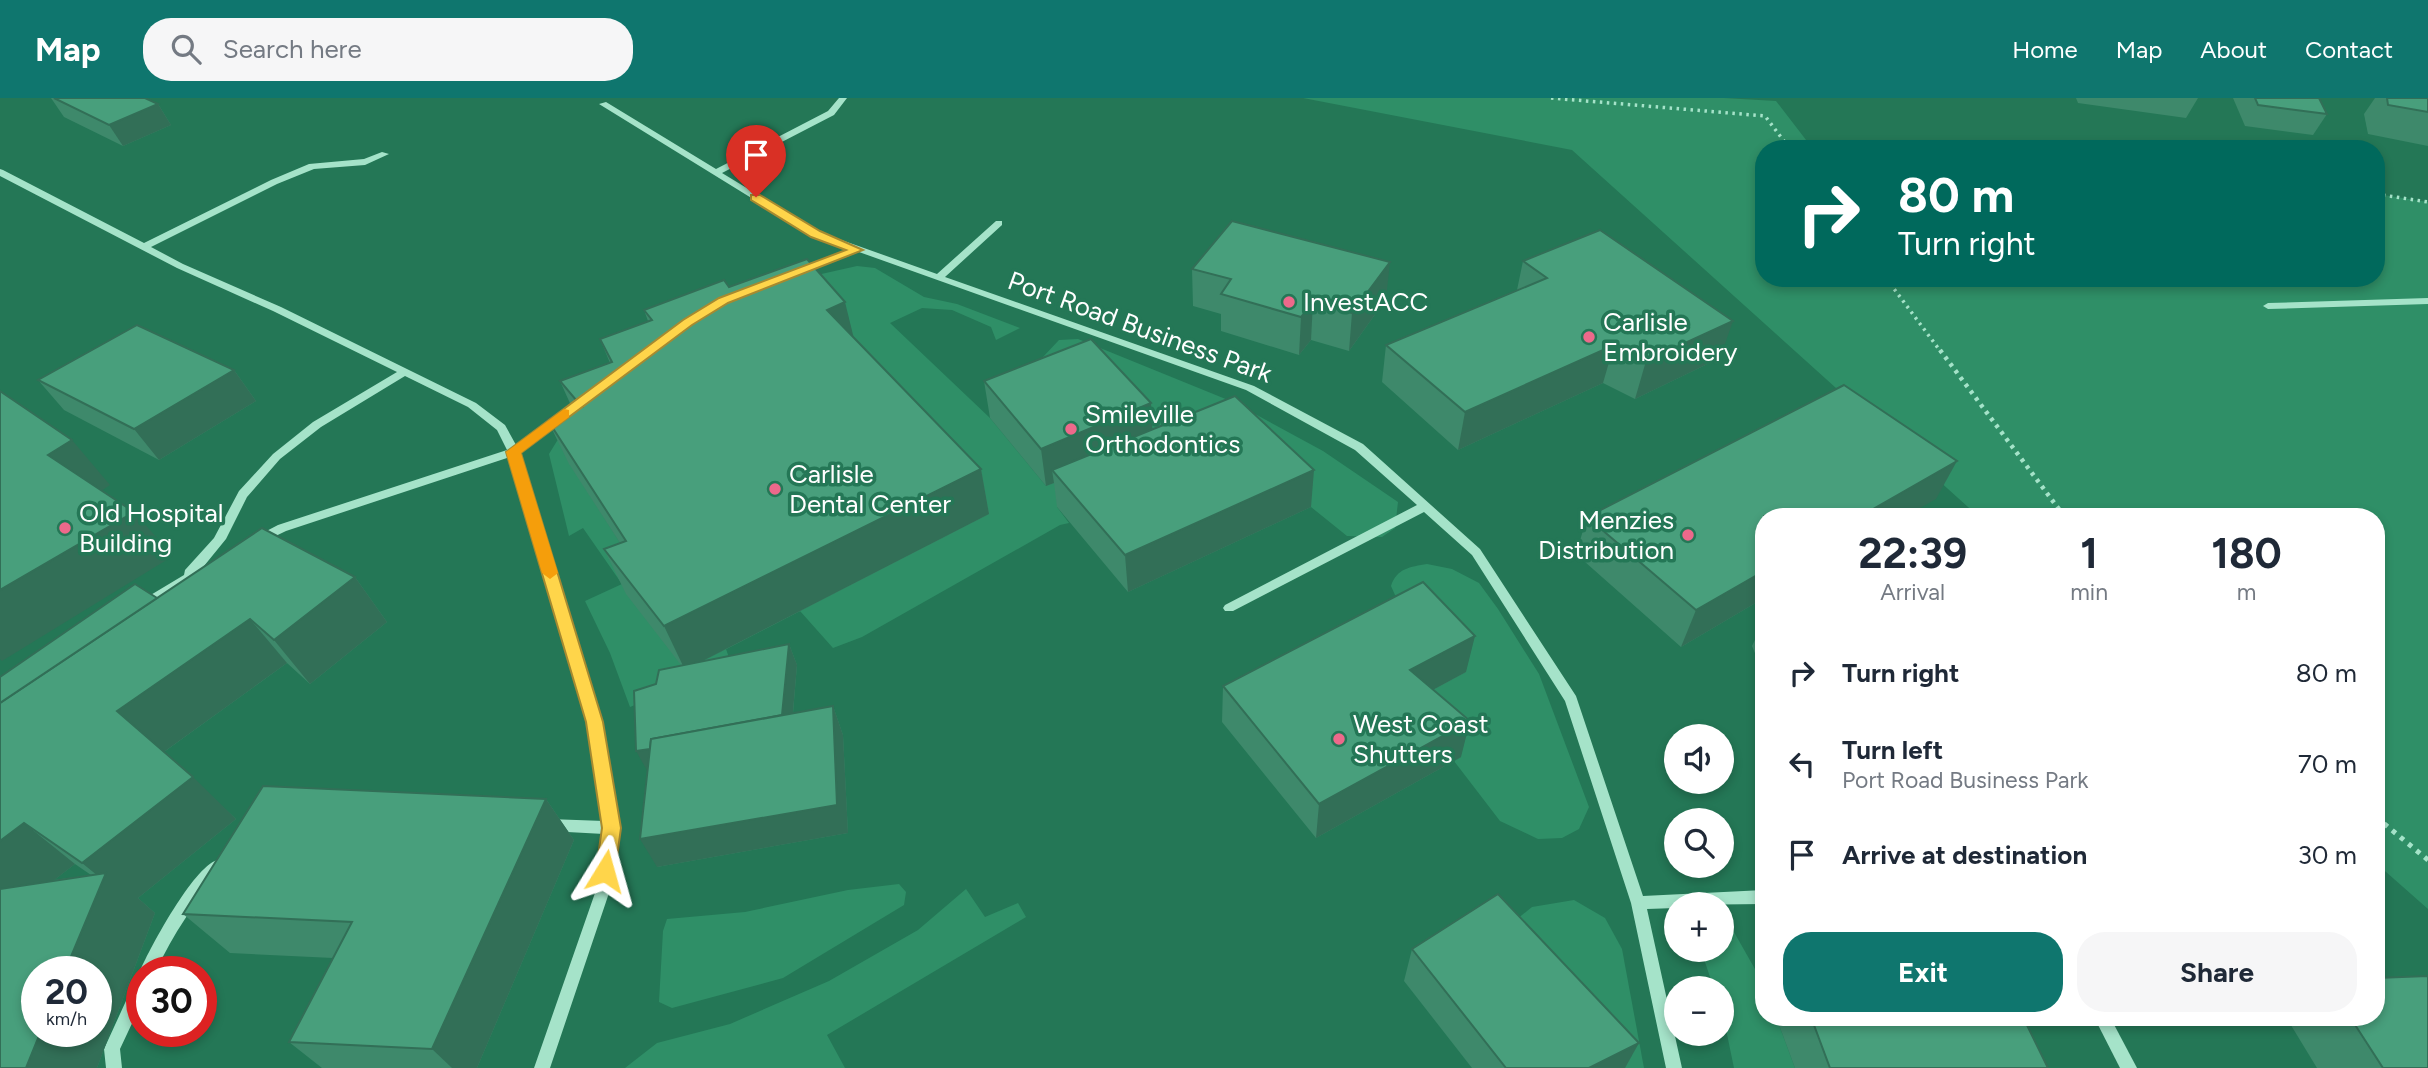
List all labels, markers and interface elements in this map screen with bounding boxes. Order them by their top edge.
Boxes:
search box [143,18,633,81]
text: Map [35,30,101,69]
icon: search [167,30,205,68]
text: Search here [223,33,362,65]
text: Home [2012,35,2078,64]
text: Map [2116,35,2162,64]
text: About [2200,35,2267,64]
text: Contact [2305,35,2393,64]
pin [726,125,786,197]
icon: arrive [737,136,775,174]
text: 80 m [1898,165,2014,224]
icon: right [1783,168,1874,259]
text: Turn right [1898,225,2036,263]
street label: Port Road Business Park [1004,264,1277,390]
place label: InvestACC [1303,286,1428,318]
marker: InvestACC [1281,294,1297,310]
place label: Carlisle Embroidery [1603,306,1738,368]
marker: Carlisle Embroidery [1581,329,1597,345]
place label: Smileville Orthodontics [1085,398,1240,460]
marker: Smileville Orthodontics [1063,421,1079,437]
place label: Carlisle Dental Center [789,458,951,520]
marker: Carlisle Dental Center [767,481,783,497]
place label: Old Hospital Building [79,497,223,559]
place label: Menzies Distribution [1538,504,1674,566]
marker: Old Hospital Building [57,520,73,536]
marker: Menzies Distribution [1680,527,1696,543]
text: 22:39 [1858,528,1967,579]
text: 1 [2080,528,2098,579]
text: 180 [2211,528,2282,579]
text: Arrival [1880,578,1945,606]
text: min [2070,578,2108,606]
text: m [2237,578,2256,606]
icon: right [1783,654,1821,692]
text: Turn right [1842,657,1959,689]
text: 80 m [2296,657,2357,689]
place label: West Coast Shutters [1353,708,1489,770]
map controls [1664,724,1734,1046]
button: sound [1664,724,1734,794]
marker: West Coast Shutters [1331,731,1347,747]
text: Turn left [1842,734,1943,766]
icon: left [1783,745,1821,783]
text: 70 m [2298,748,2357,780]
text: Port Road Business Park [1842,766,2088,794]
button: search [1664,808,1734,878]
position arrow [568,834,642,908]
icon: arrive [1783,836,1821,874]
text: Arrive at destination [1842,839,2087,871]
text: 30 m [2298,839,2357,871]
button: + [1664,892,1734,962]
button: Exit [1783,932,2063,1012]
button: Share [2077,932,2357,1012]
speed limit sign: 30 [126,956,217,1047]
text: 20 [45,971,88,1013]
button: − [1664,976,1734,1046]
text: km/h [46,1008,87,1030]

